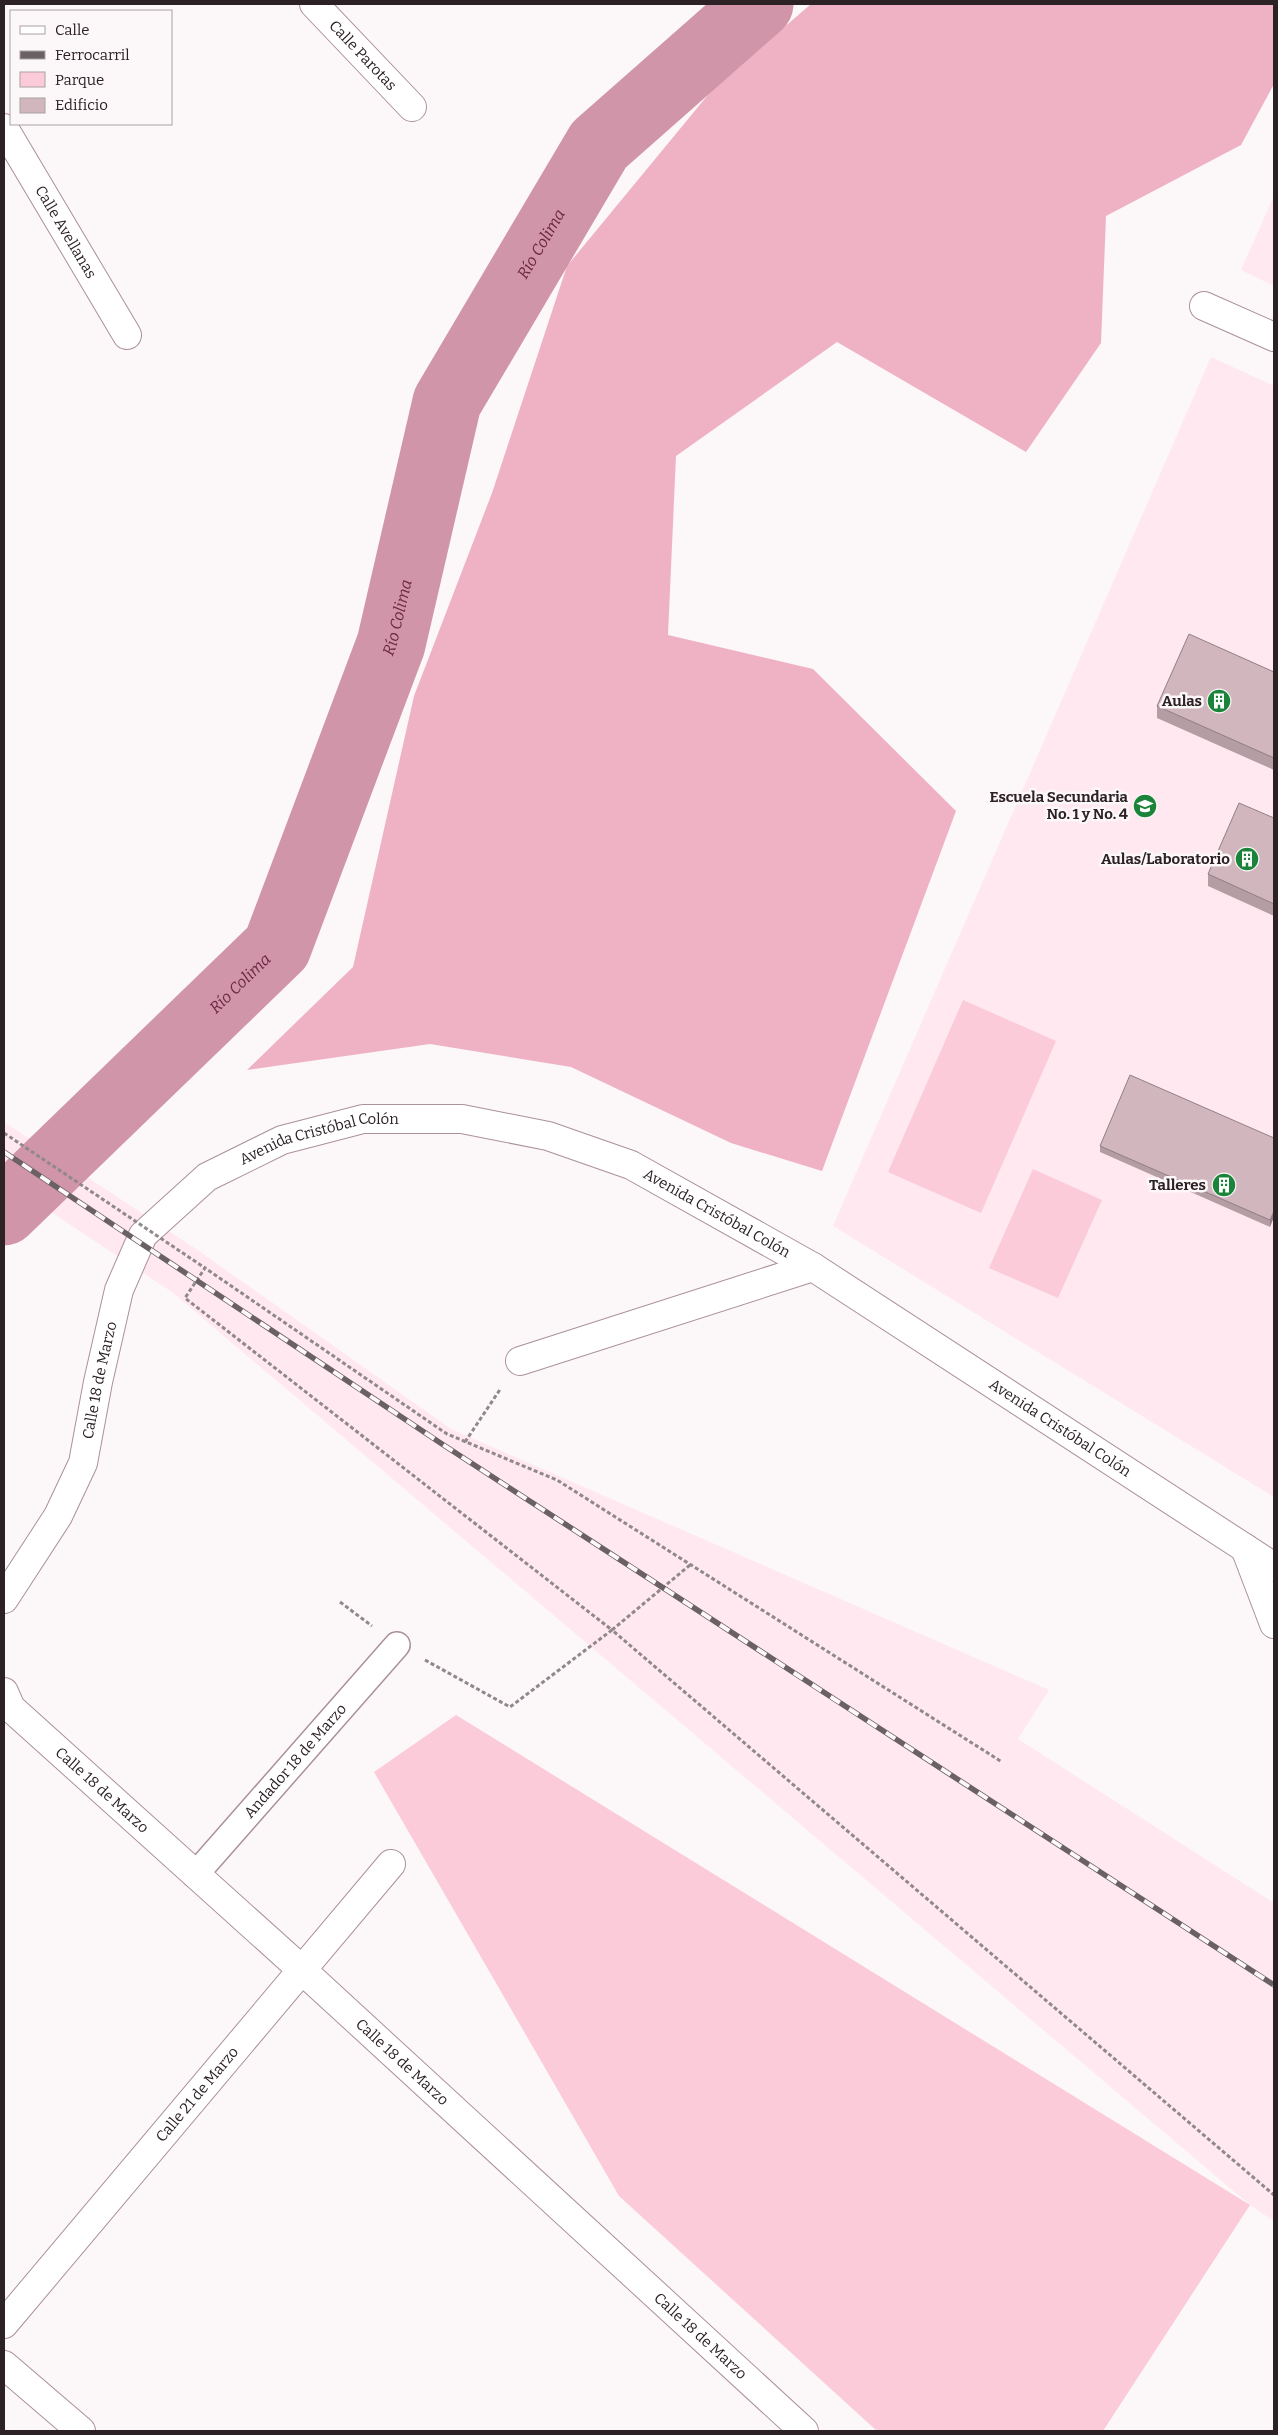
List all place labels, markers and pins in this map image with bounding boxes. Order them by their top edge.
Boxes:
building icon: Aulas [1206,688,1232,714]
place label: Aulas [1162,692,1202,710]
place label: Escuela Secundaria No. 1 y No. 4 [990,788,1129,823]
school or university icon: Escuela Secundaria No. 1 y No. 4 [1132,793,1158,819]
building icon: Aulas/Laboratorio [1234,846,1260,872]
place label: Aulas/Laboratorio [1101,850,1230,868]
building icon: Talleres [1211,1172,1237,1198]
place label: Talleres [1149,1176,1206,1194]

